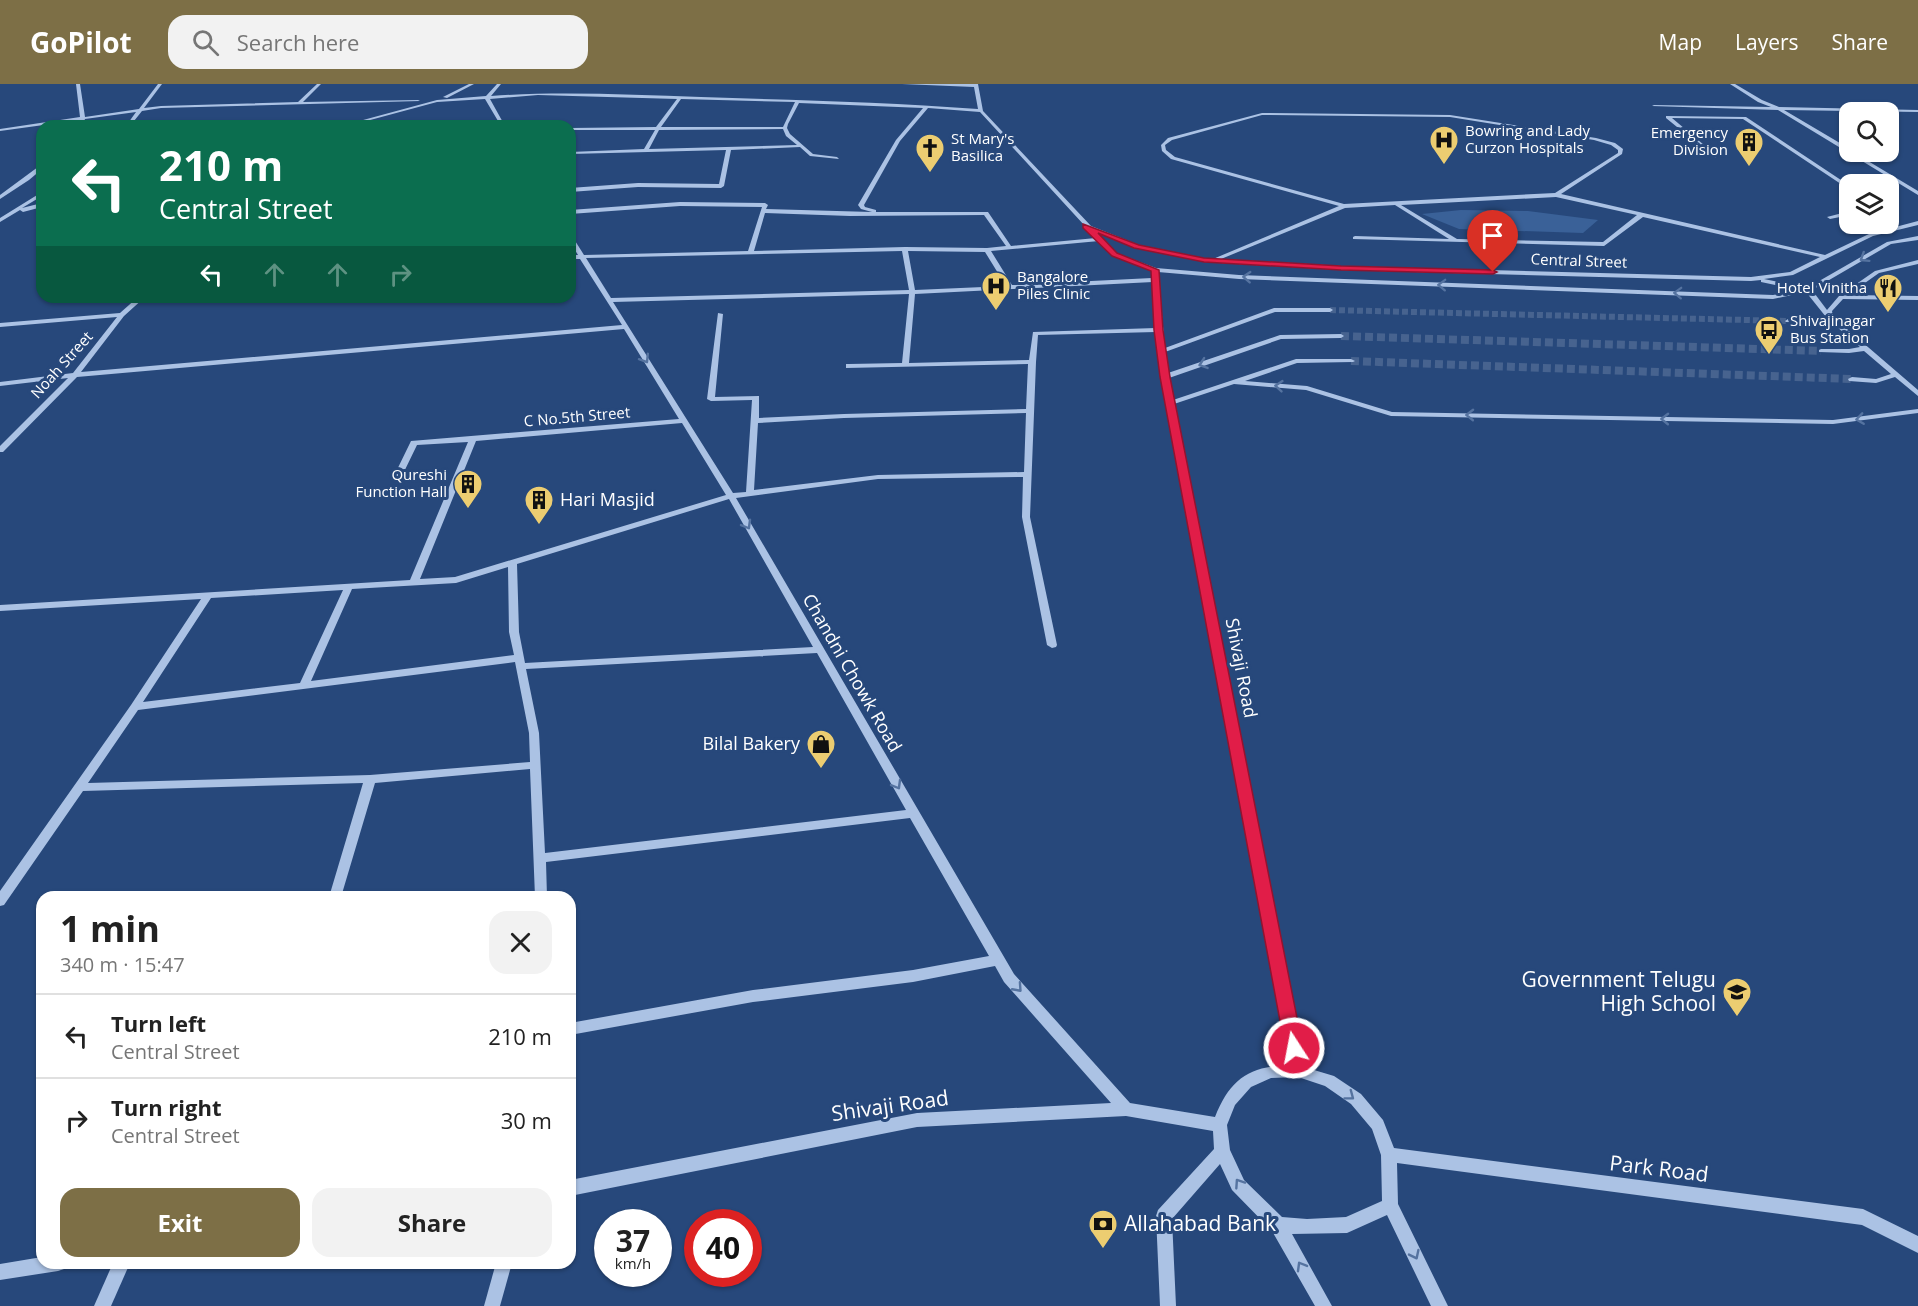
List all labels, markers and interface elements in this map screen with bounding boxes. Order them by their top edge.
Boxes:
search box [168,15,588,69]
text: GoPilot [30,23,132,61]
icon: search [189,26,222,59]
text: Search here [237,27,359,57]
text: Map [1659,28,1702,56]
text: Layers [1735,28,1799,56]
text: Share [1832,28,1888,56]
map controls [1839,102,1899,234]
button: search [1839,102,1899,162]
place label: Bowring and Lady Curzon Hospitals [1465,120,1590,157]
place label: Emergency Division [1651,122,1728,159]
hospital icon: Bowring and Lady Curzon Hospitals [1428,124,1460,166]
building icon: Emergency Division [1733,126,1765,168]
place label: St Mary's Basilica [951,128,1014,165]
church icon: St Mary's Basilica [914,132,946,174]
text: 210 m [159,136,283,193]
icon: left [60,144,138,222]
button: layers [1839,174,1899,234]
text: Central Street [159,190,333,227]
pin [1467,210,1518,272]
icon: arrive [1476,219,1509,252]
street label: Central Street [1530,248,1628,272]
one-way arrow [1860,251,1870,263]
icon: left [195,258,228,291]
icon: ahead [258,258,291,291]
icon: ahead [321,258,354,291]
icon: right [384,258,417,291]
place label: Bangalore Piles Clinic [1017,266,1090,303]
hospital icon: Bangalore Piles Clinic [980,270,1012,312]
one-way arrow [1242,271,1251,284]
restaurant icon: Hotel Vinitha [1872,272,1904,314]
place label: Hotel Vinitha [1777,277,1867,297]
one-way arrow [1437,278,1446,291]
one-way arrow [1674,287,1683,300]
place label: Shivajinagar Bus Station [1790,310,1875,347]
bus stop icon: Shivajinagar Bus Station [1753,314,1785,356]
street label: Noah Street [26,327,97,402]
one-way arrow [638,352,649,363]
one-way arrow [1198,357,1209,370]
one-way arrow [1275,380,1284,393]
street label: C No.5th Street [523,401,631,431]
one-way arrow [1466,409,1475,421]
one-way arrow [1855,412,1865,424]
one-way arrow [1661,413,1670,425]
place label: Qureshi Function Hall [355,464,447,501]
building icon: Qureshi Function Hall [452,468,484,510]
building icon: Hari Masjid [523,484,555,526]
place label: Hari Masjid [560,487,655,511]
one-way arrow [740,519,751,529]
street label: Chandni Chowk Road [798,589,908,756]
street label: Shivaji Road [1221,616,1263,720]
shop icon: Bilal Bakery [805,728,837,770]
place label: Bilal Bakery [702,731,801,755]
one-way arrow [890,778,901,789]
text: 1 min [60,904,160,953]
button: close [489,911,552,974]
text: 340 m · 15:47 [60,951,185,978]
place label: Government Telugu High School [1521,965,1716,1017]
school or university icon: Government Telugu High School [1721,976,1753,1018]
one-way arrow [1011,981,1022,992]
text: Turn left [111,1008,206,1038]
position arrow [1262,1016,1326,1080]
icon: left [60,1020,93,1053]
text: 210 m [488,1021,552,1051]
text: Central Street [111,1038,240,1065]
street label: Shivaji Road [829,1083,950,1127]
one-way arrow [1344,1089,1355,1100]
text: Turn right [111,1092,222,1122]
icon: right [60,1104,93,1137]
text: 30 m [501,1105,552,1135]
text: Central Street [111,1122,240,1149]
street label: Park Road [1608,1148,1710,1188]
one-way arrow [1235,1178,1246,1189]
button: Exit [60,1188,300,1257]
button: Share [312,1188,552,1257]
bank icon: Allahabad Bank [1087,1208,1119,1250]
speed limit sign: 40 [684,1209,762,1287]
place label: Allahabad Bank [1124,1209,1276,1237]
text: 37 [616,1220,650,1261]
one-way arrow [1407,1249,1419,1260]
text: km/h [615,1253,651,1273]
one-way arrow [1297,1261,1309,1272]

